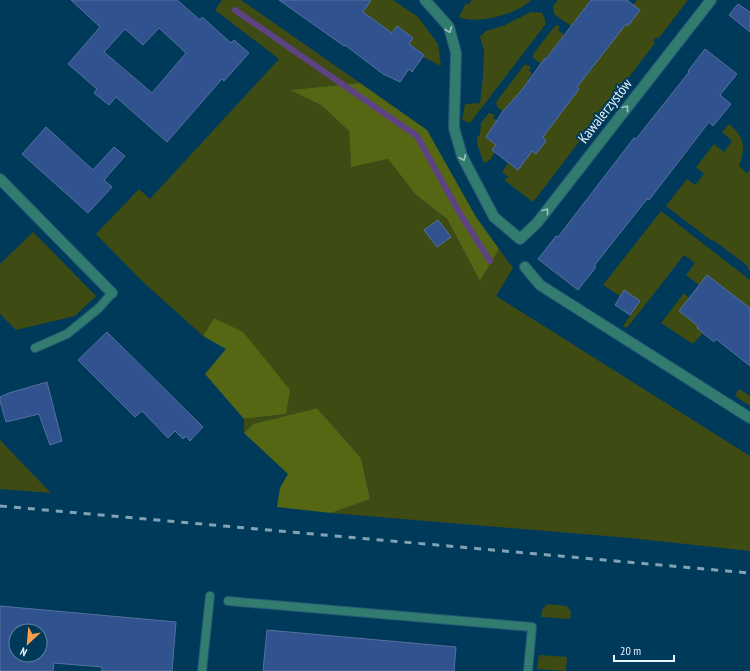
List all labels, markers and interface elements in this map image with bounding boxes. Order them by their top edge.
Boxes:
one-way arrow [444,26,452,34]
street label: Kawalerzystów [573,74,636,147]
one-way arrow [621,105,628,112]
one-way arrow [458,153,466,161]
one-way arrow [542,208,549,215]
north arrow [8,623,48,663]
scale bar [614,637,674,663]
text: 20 m [620,643,641,658]
text: N [18,644,29,660]

